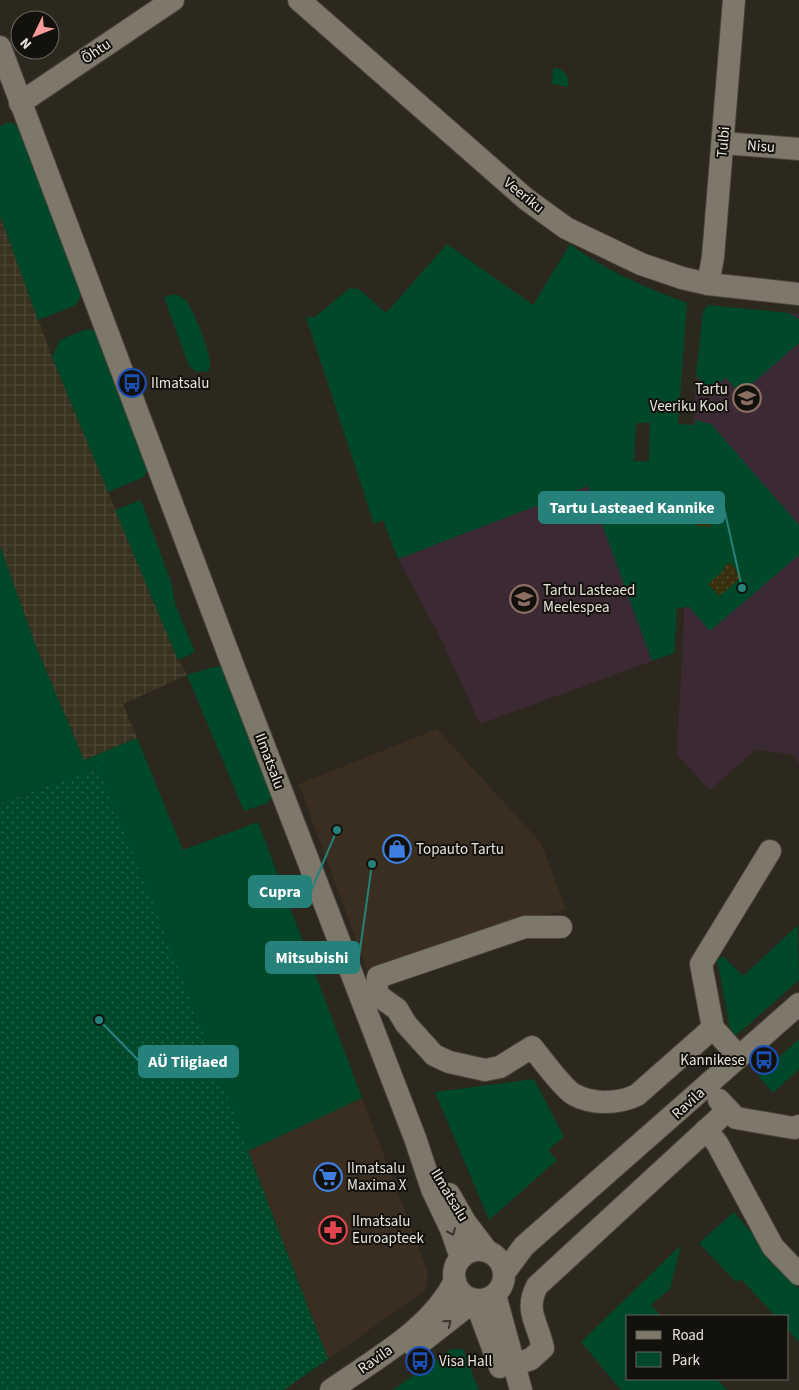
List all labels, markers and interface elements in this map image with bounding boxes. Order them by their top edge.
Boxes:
north arrow [10,10,60,60]
text: N [16,33,37,53]
street label: Õhtu [77,34,115,69]
street label: Tulbi [712,126,735,159]
street label: Nisu [746,135,776,158]
street label: Veeriku [499,173,548,218]
bus stop icon: Ilmatsalu [117,368,147,398]
place label: Ilmatsalu [151,373,209,394]
place label: Tartu Veeriku Kool [650,379,728,417]
school or university icon: Tartu Veeriku Kool [732,383,762,413]
callout: Tartu Lasteaed Kannike [539,492,724,523]
text: Tartu Lasteaed Kannike [549,497,715,519]
place label: Tartu Lasteaed Meelespea [543,580,635,618]
school or university icon: Tartu Lasteaed Meelespea [509,584,539,614]
street label: Ilmatsalu [249,730,290,792]
shop icon: Topauto Tartu [382,834,412,864]
place label: Topauto Tartu [416,839,504,860]
callout: Cupra [249,876,311,907]
text: Cupra [259,881,301,903]
callout: Mitsubishi [266,942,359,973]
text: Mitsubishi [276,947,348,969]
bus stop icon: Kannikese [749,1045,779,1075]
callout: AÜ Tiigiaed [139,1046,238,1077]
place label: Kannikese [680,1050,745,1071]
text: AÜ Tiigiaed [147,1051,228,1073]
street label: Ravila [667,1083,710,1124]
place label: Ilmatsalu Maxima X [347,1158,407,1196]
supermarket icon: Ilmatsalu Maxima X [313,1162,343,1192]
street label: Ilmatsalu [426,1165,474,1226]
place label: Ilmatsalu Euroapteek [352,1211,424,1249]
pharmacy icon: Ilmatsalu Euroapteek [318,1215,348,1245]
one-way arrow [447,1227,457,1235]
legend [626,1315,789,1380]
one-way arrow [442,1319,451,1328]
text: Road [672,1325,704,1346]
street label: Ravila [354,1340,397,1379]
bus stop icon: Visa Hall [405,1346,435,1376]
text: Park [672,1350,701,1371]
place label: Visa Hall [439,1351,492,1372]

